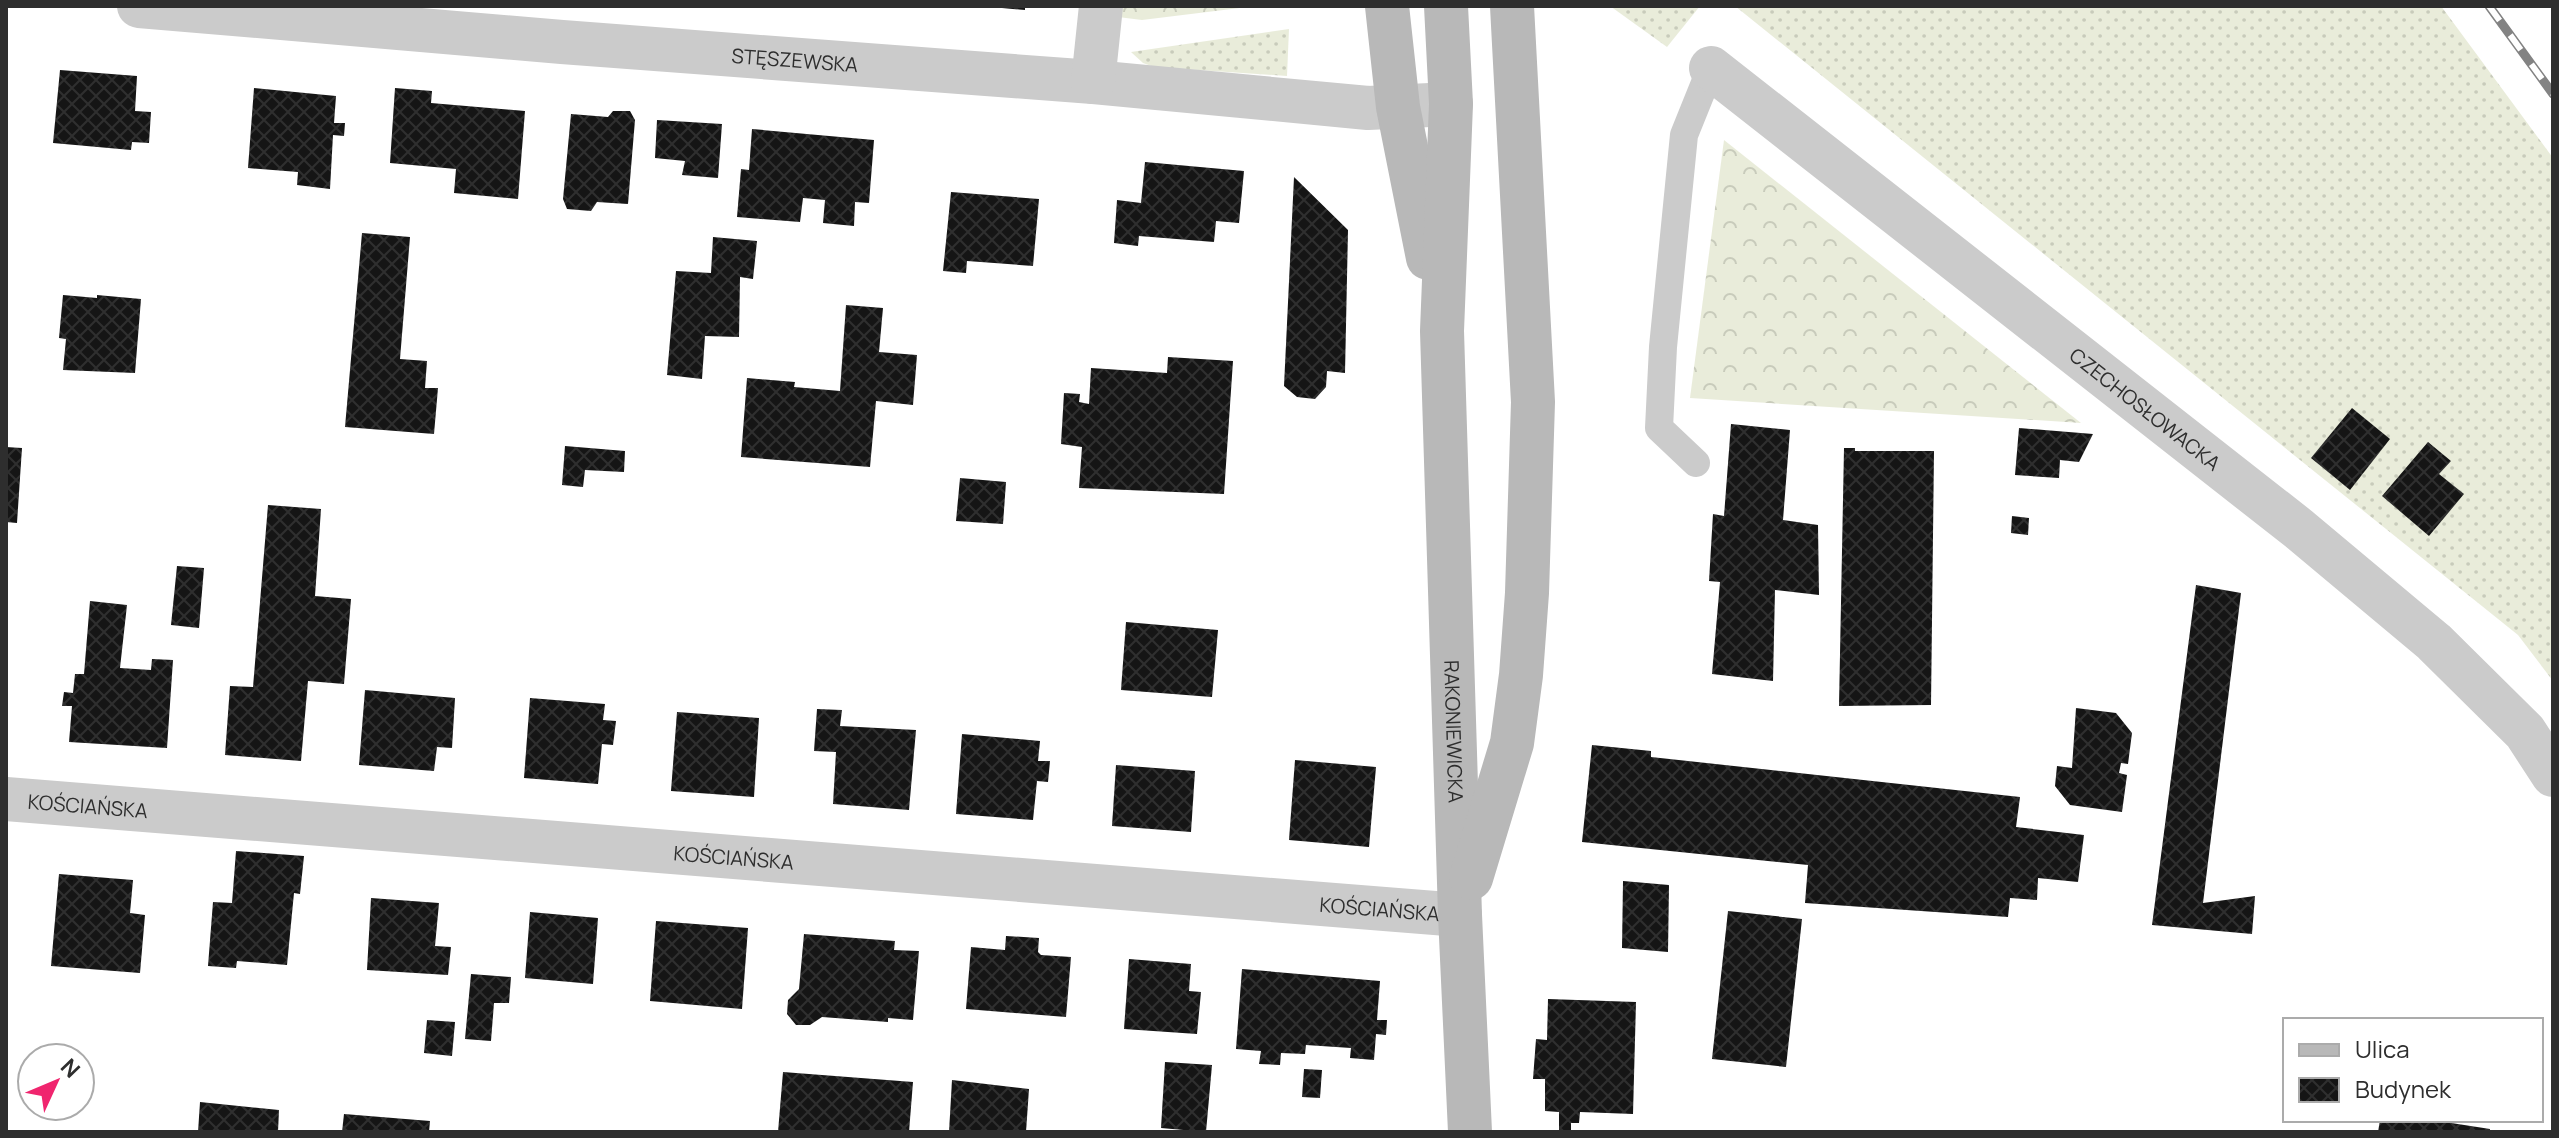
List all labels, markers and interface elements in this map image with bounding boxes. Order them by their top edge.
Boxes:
street label: STĘSZEWSKA [731,41,859,78]
street label: CZECHOSŁOWACKA [2064,341,2227,476]
street label: RAKONIEWICKA [1439,660,1470,804]
street label: KOŚCIAŃSKA [27,787,149,824]
street label: KOŚCIAŃSKA [673,839,795,875]
street label: KOŚCIAŃSKA [1319,890,1441,927]
legend [2283,1018,2543,1122]
text: Ulica [2355,1032,2410,1065]
north arrow [16,1042,96,1122]
text: N [54,1052,87,1084]
text: Budynek [2355,1072,2452,1105]

